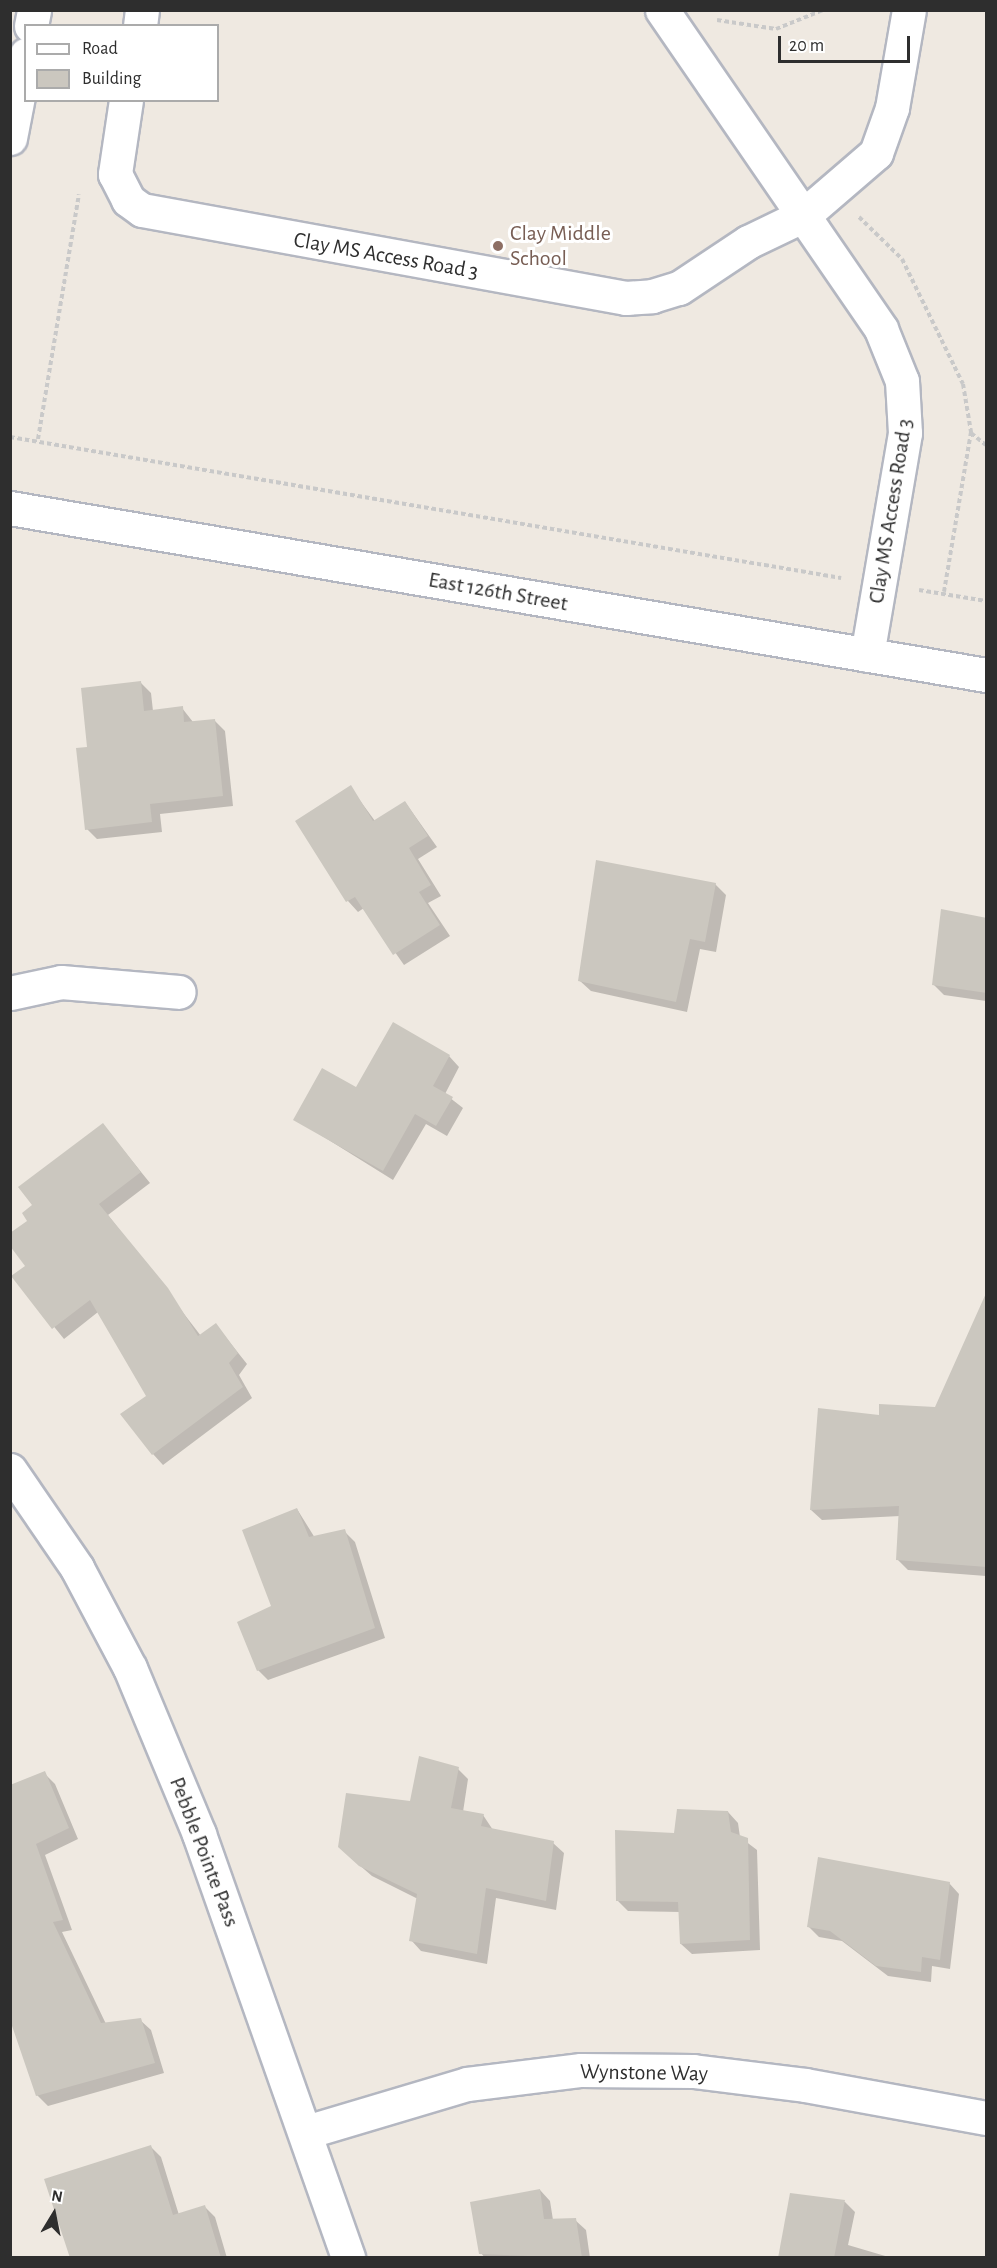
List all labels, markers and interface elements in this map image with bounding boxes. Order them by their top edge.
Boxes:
legend [24,24,219,102]
scale bar [781,24,913,62]
text: 20 m [789,37,824,55]
text: Road [82,40,118,58]
text: Building [82,70,141,88]
place label: Clay Middle School [510,220,611,272]
street label: Clay MS Access Road 3 [292,227,480,285]
marker: Clay Middle School [491,239,505,253]
street label: Clay MS Access Road 3 [863,417,919,605]
street label: East 126th Street [426,567,570,617]
street label: Pebble Pointe Pass [163,1773,245,1931]
street label: Wynstone Way [580,2059,708,2087]
north arrow [24,2184,84,2244]
text: N [50,2187,64,2205]

